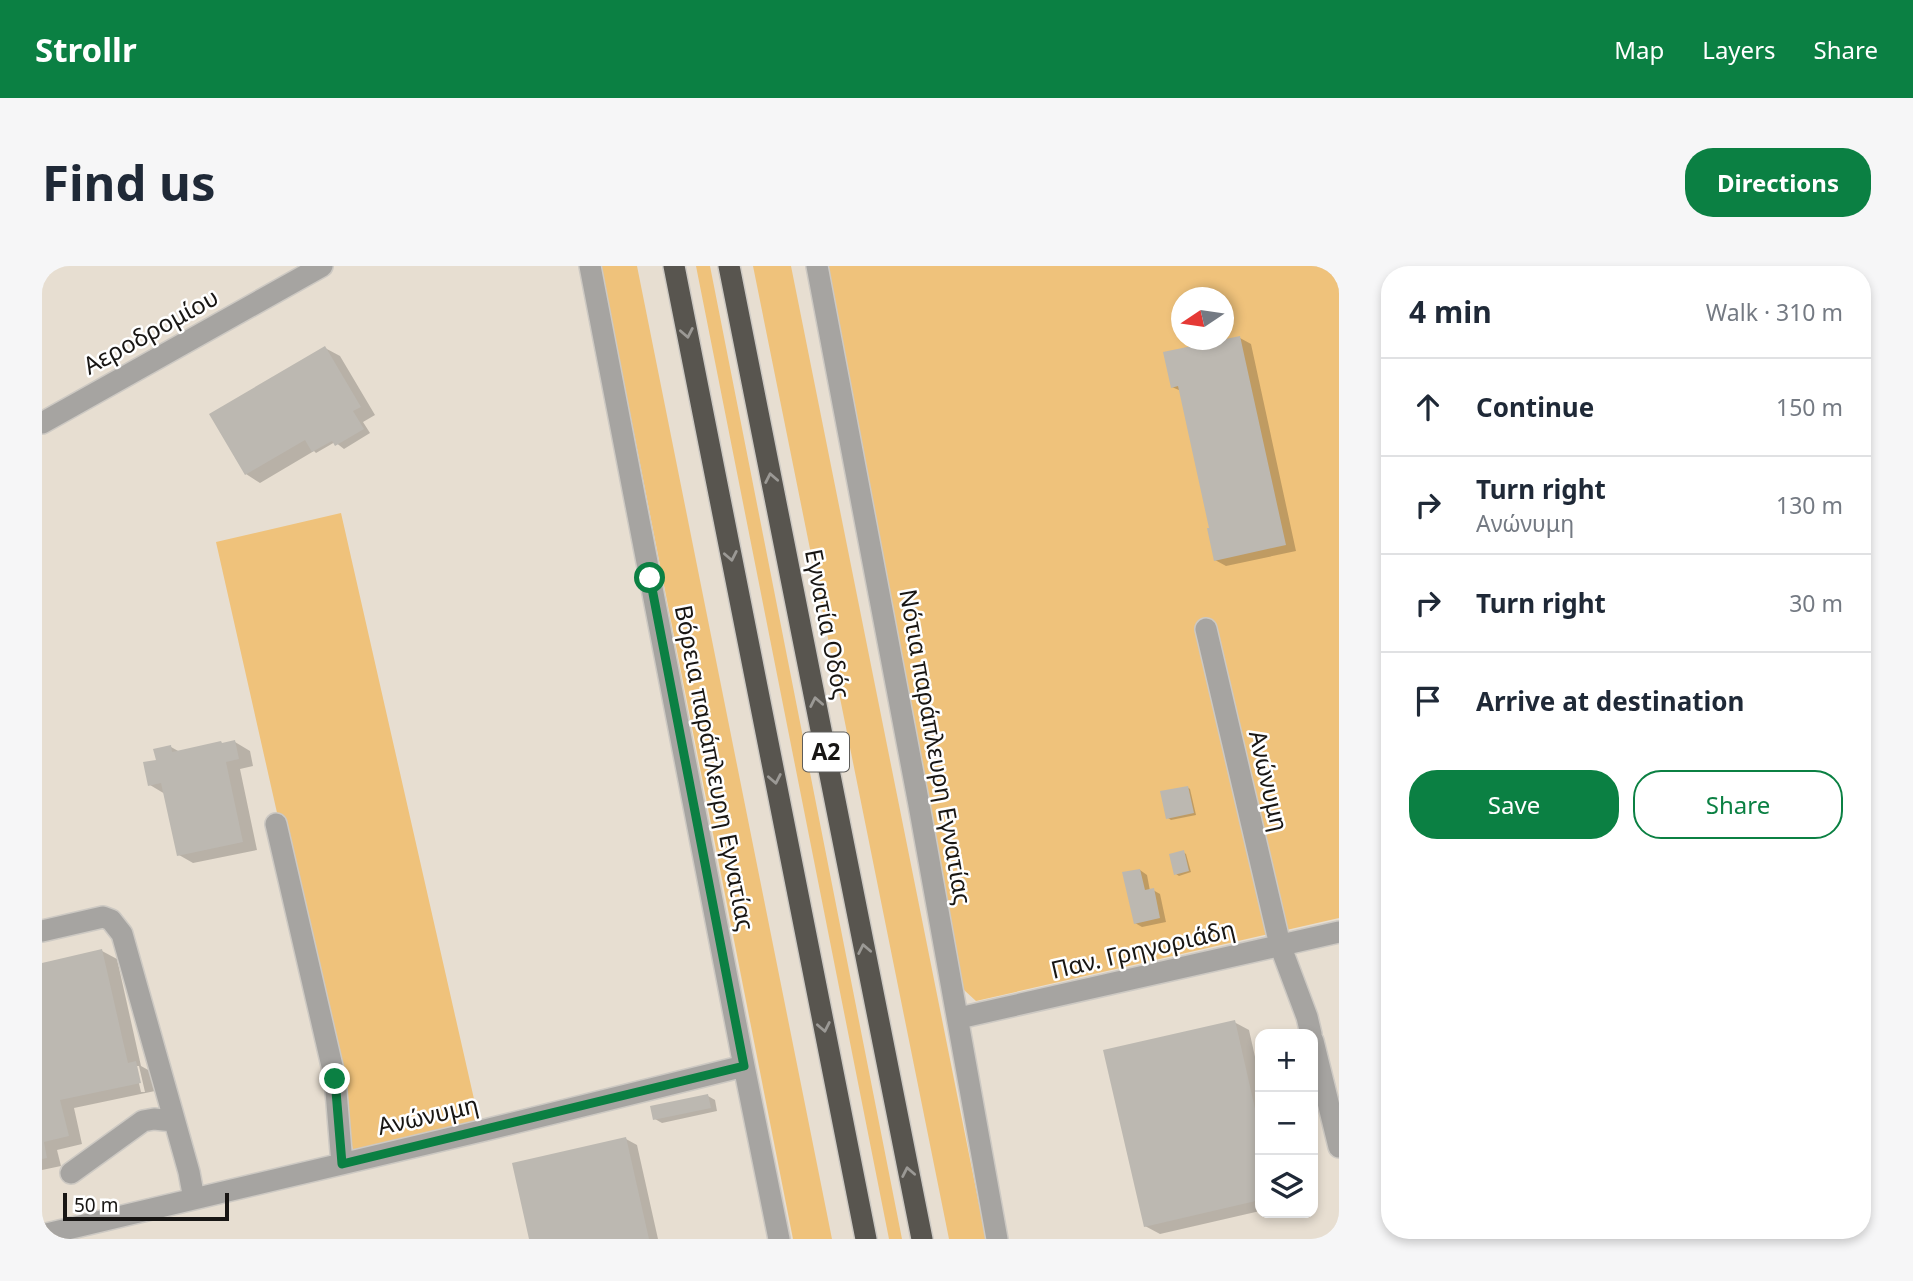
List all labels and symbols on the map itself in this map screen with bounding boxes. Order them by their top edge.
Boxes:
street label: Αεροδρομίου [77,280,224,381]
north arrow [1171,287,1234,350]
one-way arrow [679,327,694,339]
one-way arrow [765,472,780,484]
street label: Εγνατία Οδός [798,546,859,702]
one-way arrow [723,550,738,562]
route start [634,562,665,593]
street label: Νότια παράπλευρη Εγνατίας [892,586,980,907]
street label: Βόρεια παράπλευρη Εγνατίας [668,602,763,933]
one-way arrow [809,696,824,708]
street label: Ανώνυμη [1242,727,1297,834]
road number: Α2 [803,732,849,772]
one-way arrow [767,773,782,785]
street label: Παν. Γρηγοριάδη [1047,911,1238,986]
one-way arrow [858,943,873,955]
one-way arrow [816,1021,831,1033]
route end [319,1063,350,1094]
street label: Ανώνυμη [374,1087,481,1142]
one-way arrow [902,1166,917,1178]
scale bar [63,1190,229,1222]

